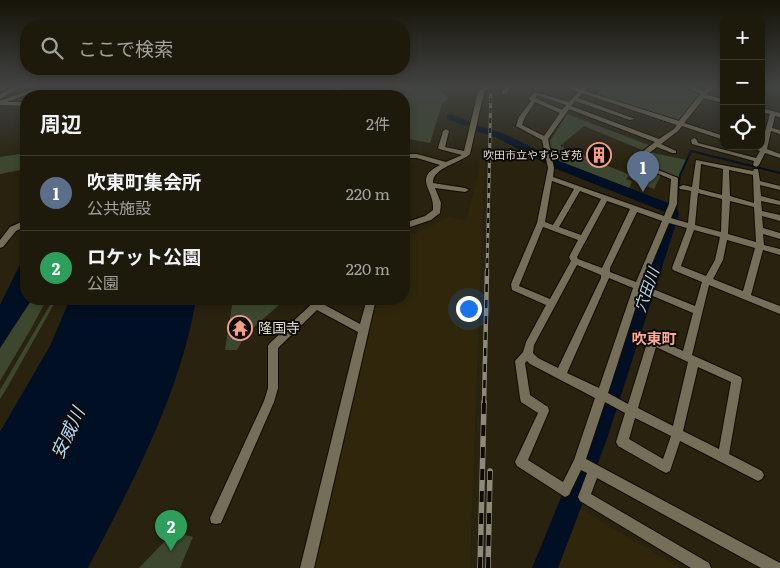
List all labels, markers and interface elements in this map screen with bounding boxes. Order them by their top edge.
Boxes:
map controls [720,15,765,150]
button: + [720,15,765,60]
search box [20,20,410,75]
icon: search [38,34,66,62]
text: ここで検索 [78,34,173,62]
button: − [720,60,765,105]
button: locate [720,105,765,150]
text: 周辺 [40,107,82,138]
text: 2件 [366,111,390,135]
building icon: 吹田市立やすらぎ苑 [586,142,612,168]
place label: 吹田市立やすらぎ苑 [483,146,582,162]
pin: 1 [627,151,659,192]
text: 吹東町集会所 [87,167,201,195]
text: 1 [53,181,59,205]
text: 220 m [346,181,390,205]
text: 公共施設 [87,195,151,219]
text: ロケット公園 [87,242,201,270]
text: 2 [52,256,60,280]
text: 220 m [346,256,390,280]
water label: 穴田川 [627,263,664,315]
text: 公園 [87,270,119,294]
your location [456,296,482,322]
temple icon: 隆国寺 [227,315,253,341]
place label: 隆国寺 [258,317,300,337]
district label: 吹東町 [631,326,677,349]
water label: 安威川 [43,400,91,463]
pin: 2 [155,510,187,551]

